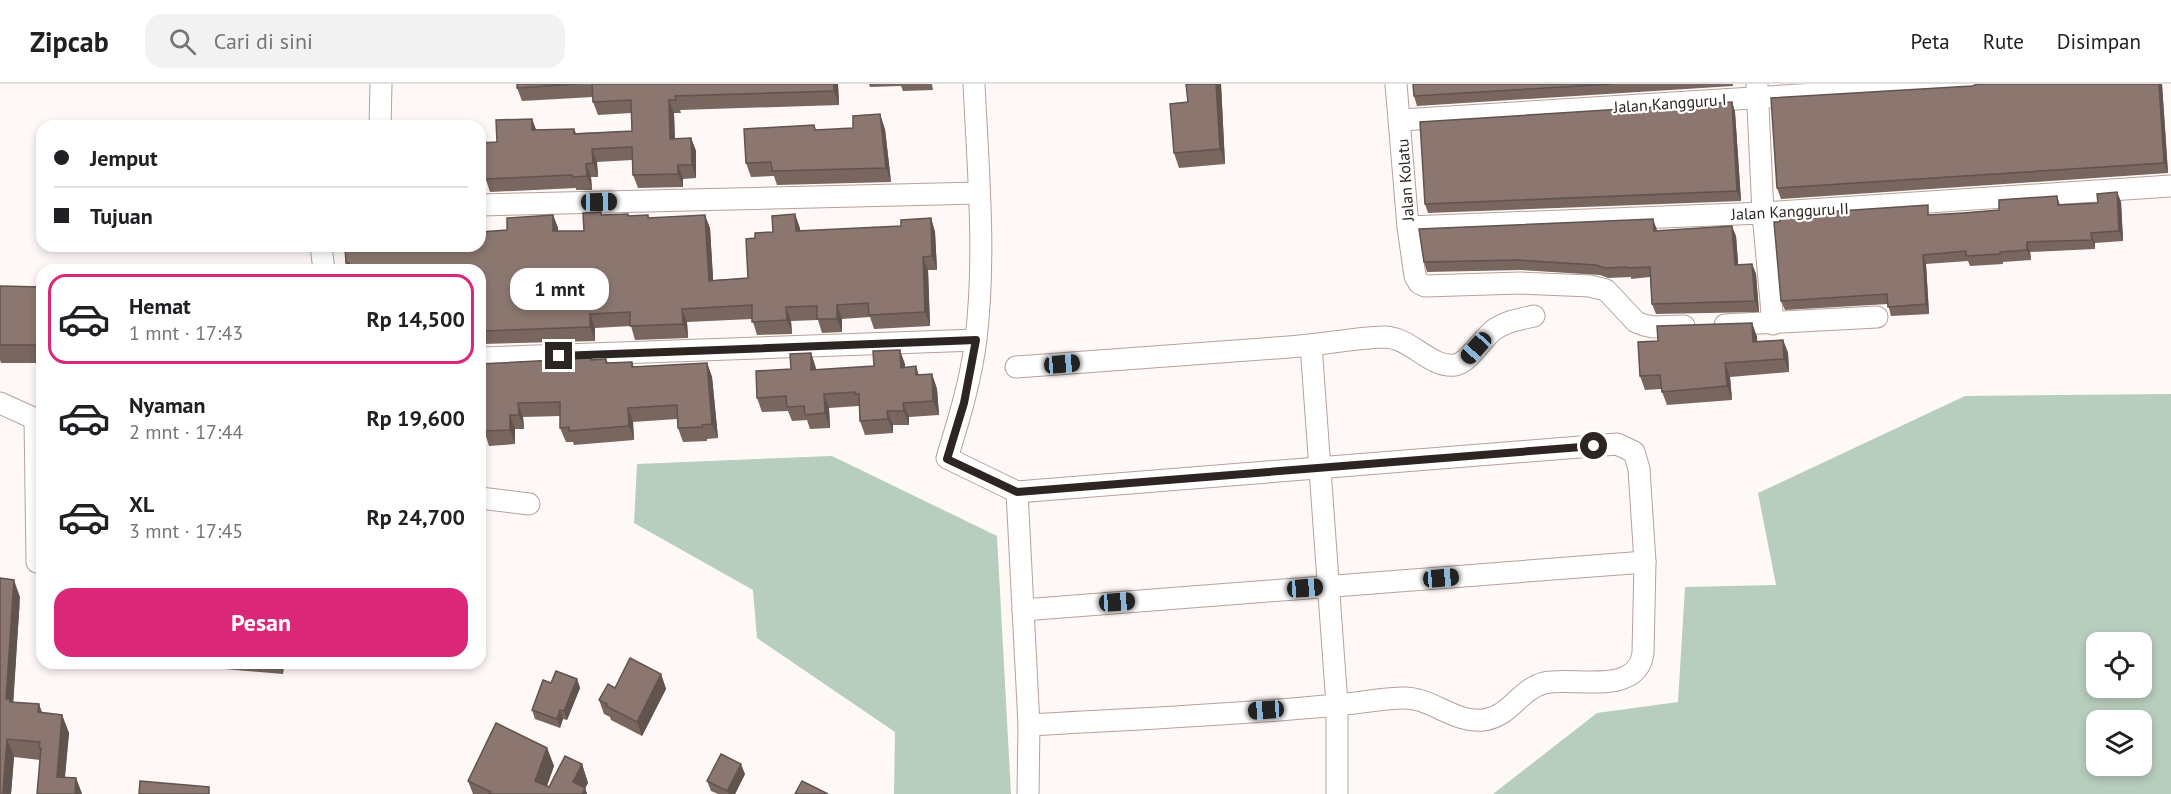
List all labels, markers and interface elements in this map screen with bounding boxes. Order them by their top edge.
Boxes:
search box [145,14,565,68]
text: Zipcab [30,23,109,60]
icon: search [166,25,199,58]
text: Cari di sini [214,27,313,55]
text: Peta [1910,28,1950,55]
text: Rute [1983,28,2024,55]
text: Disimpan [2057,28,2141,55]
street label: Jalan Kangguru I [1612,89,1727,117]
street label: Jalan Kolatu [1392,138,1418,223]
text: Jemput [90,144,158,172]
car [581,193,617,211]
street label: Jalan Kangguru II [1730,198,1849,224]
text: Tujuan [90,202,153,230]
callout: 1 mnt [510,269,608,311]
text: 1 mnt [534,276,585,302]
icon: car [57,292,111,346]
text: Hemat [129,292,191,320]
text: Rp 14,500 [366,305,465,333]
text: 1 mnt · 17:43 [129,320,243,346]
car [1457,329,1495,367]
route end [545,342,572,369]
car [1043,353,1081,375]
icon: car [57,391,111,445]
text: Nyaman [129,391,206,419]
text: Rp 19,600 [366,404,465,432]
text: 2 mnt · 17:44 [129,419,243,445]
route start [1580,432,1607,459]
icon: car [57,490,111,544]
text: XL [129,490,154,518]
text: Rp 24,700 [366,503,465,531]
text: 3 mnt · 17:45 [129,518,243,544]
car [1422,567,1460,589]
car [1286,578,1324,598]
button: Pesan [54,588,468,657]
car [1098,592,1136,612]
map controls [2086,632,2152,776]
button: locate [2086,632,2152,698]
car [1247,700,1285,720]
button: layers [2086,710,2152,776]

